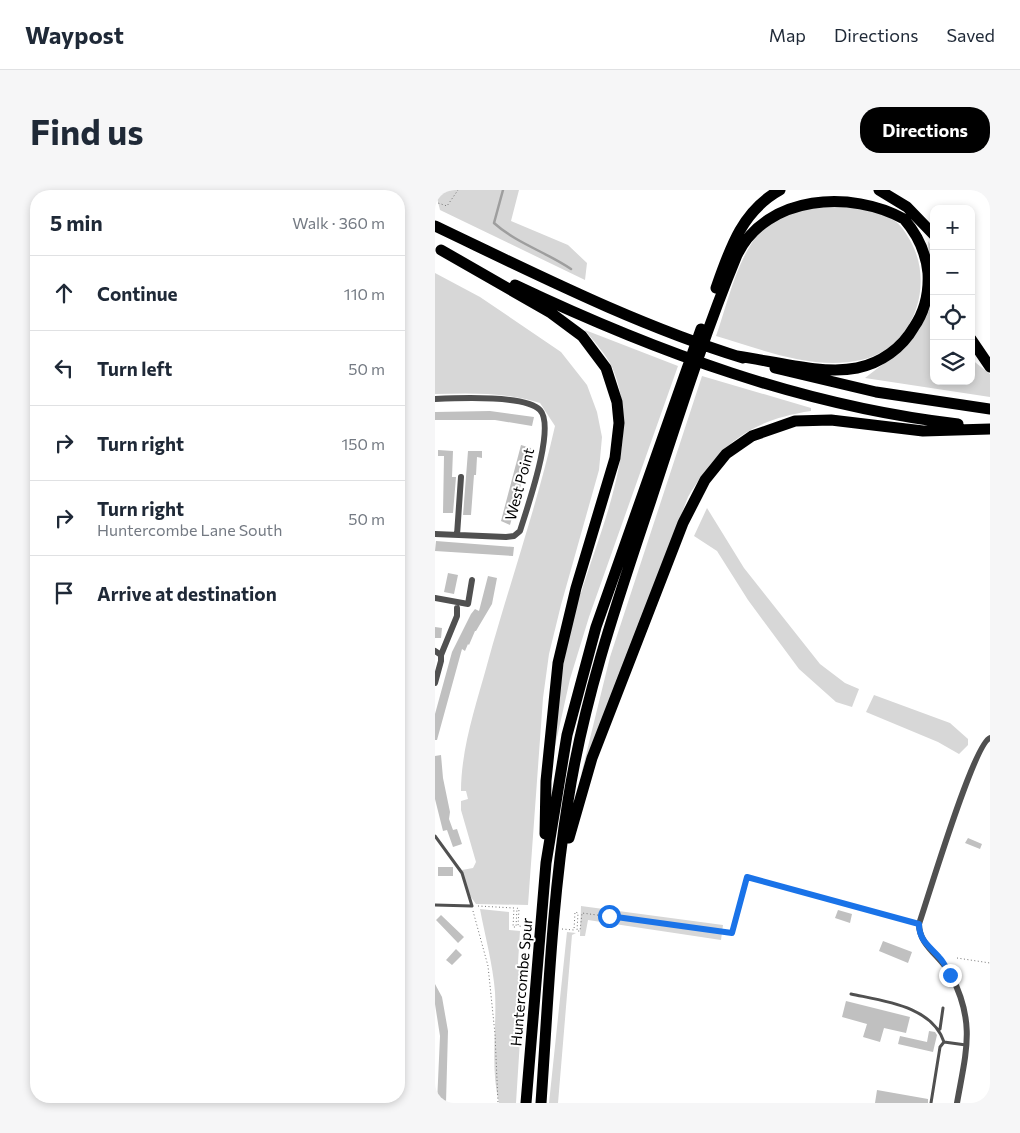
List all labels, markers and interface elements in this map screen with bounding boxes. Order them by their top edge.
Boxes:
text: Waypost [25,20,124,49]
text: Map [769,24,806,46]
text: Directions [834,24,918,46]
text: Saved [946,24,995,46]
button: Directions [860,107,990,153]
text: Find us [30,109,144,152]
map controls [930,205,975,385]
button: + [930,205,975,250]
text: 5 min [50,210,103,235]
text: Walk · 360 m [292,213,385,232]
button: − [930,250,975,295]
icon: ahead [50,279,78,307]
text: Continue [97,282,177,305]
text: 110 m [344,284,385,303]
button: locate [930,295,975,340]
button: layers [930,340,975,385]
icon: left [50,354,78,382]
text: Turn left [97,357,172,380]
text: 50 m [348,359,385,378]
icon: right [50,429,78,457]
text: Turn right [97,432,184,455]
text: 150 m [342,434,385,453]
street label: West Point [501,446,537,522]
text: Turn right [97,497,184,520]
icon: right [50,504,78,532]
text: 50 m [348,509,385,528]
text: Huntercombe Lane South [97,520,282,539]
icon: arrive [50,579,78,607]
text: Arrive at destination [97,582,277,605]
route start [598,905,621,928]
street label: Huntercombe Spur [506,917,536,1047]
route end [939,964,962,987]

